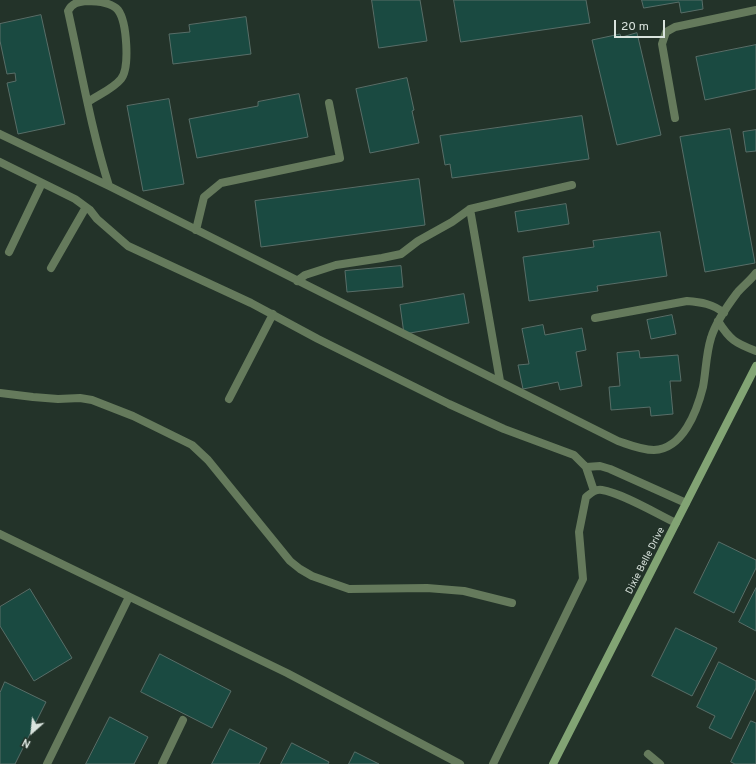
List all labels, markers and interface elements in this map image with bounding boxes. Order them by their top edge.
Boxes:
scale bar [616,12,667,38]
text: 20 m [621,19,649,35]
street label: Dixie Belle Drive [624,526,668,596]
north arrow [12,712,52,752]
text: N [20,735,33,751]

